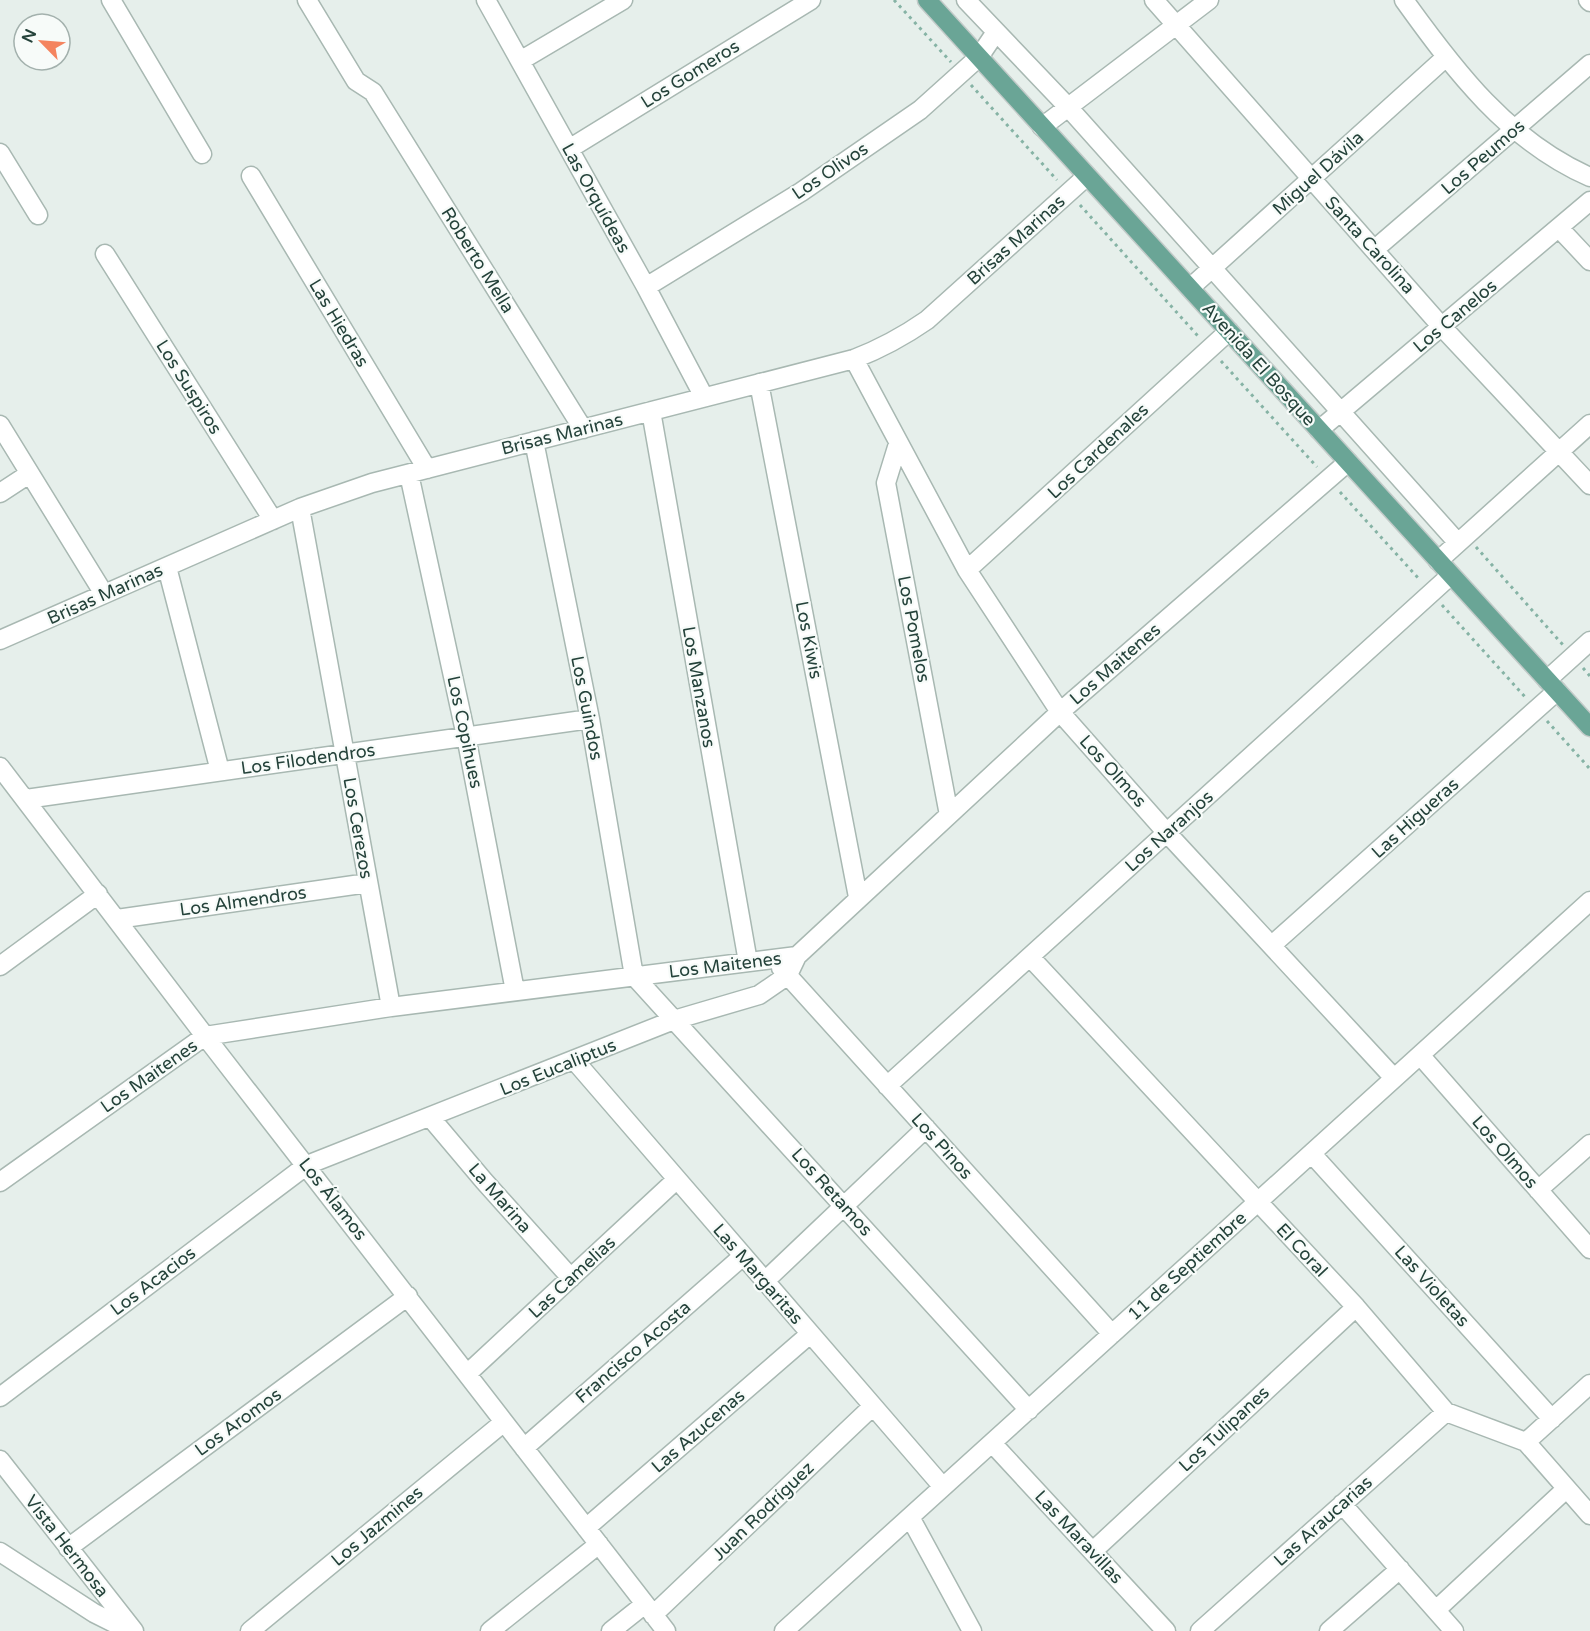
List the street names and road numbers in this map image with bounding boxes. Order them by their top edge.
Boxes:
street label: Los Gomeros [637,35,743,113]
street label: Los Peumos [1437,115,1529,199]
street label: Miguel Dávila [1268,126,1368,220]
street label: Los Olivos [788,138,872,204]
street label: Las Orquídeas [557,139,635,257]
street label: Brisas Marinas [962,190,1070,290]
street label: Santa Carolina [1320,192,1420,298]
street label: Roberto Mella [437,203,519,317]
street label: Las Hiedras [304,275,374,371]
street label: Los Canelos [1409,275,1501,357]
street label: Avenida El Bosque [1198,298,1320,430]
street label: Los Suspiros [151,336,227,438]
street label: Los Cardenales [1043,399,1153,503]
street label: Brisas Marinas [499,408,625,460]
street label: Brisas Marinas [44,559,166,629]
street label: Los Pomelos [893,574,935,684]
street label: Los Kiwis [791,599,827,681]
street label: Los Maitenes [1065,619,1165,709]
street label: Los Manzanos [678,625,720,749]
street label: Los Guindos [566,654,608,762]
street label: Los Copihues [442,674,488,790]
street label: Los Olmos [1075,730,1151,812]
street label: Los Filodendros [239,739,377,779]
street label: Las Higueras [1367,773,1463,863]
street label: Los Cerezos [338,776,378,880]
street label: Los Naranjos [1120,786,1218,876]
street label: Los Almendros [178,881,308,921]
street label: Los Maitenes [667,947,783,983]
street label: Los Maitenes [96,1034,202,1118]
street label: Los Eucaliptus [497,1034,619,1100]
street label: Los Pinos [907,1108,977,1184]
street label: Los Olmos [1467,1111,1543,1193]
street label: Los Retamos [787,1143,877,1241]
street label: Los Álamos [294,1153,372,1245]
street label: La Marina [464,1159,536,1237]
street label: 11 de Septiembre [1123,1207,1251,1325]
street label: Las Margaritas [708,1219,808,1329]
street label: El Coral [1272,1219,1332,1281]
street label: Las Camelias [524,1231,620,1323]
street label: Las Violetas [1390,1241,1474,1331]
street label: Los Acacios [106,1242,200,1320]
street label: Francisco Acosta [571,1296,695,1408]
street label: Los Tulipanes [1174,1381,1274,1477]
street label: Los Aromos [190,1383,286,1461]
street label: Las Azucenas [647,1384,749,1478]
street label: Juan Rodríguez [707,1457,819,1565]
street label: Las Araucarias [1269,1471,1377,1571]
street label: Los Jazmines [327,1481,427,1571]
street label: Las Maravillas [1030,1486,1128,1588]
street label: Vista Hermosa [20,1490,114,1602]

